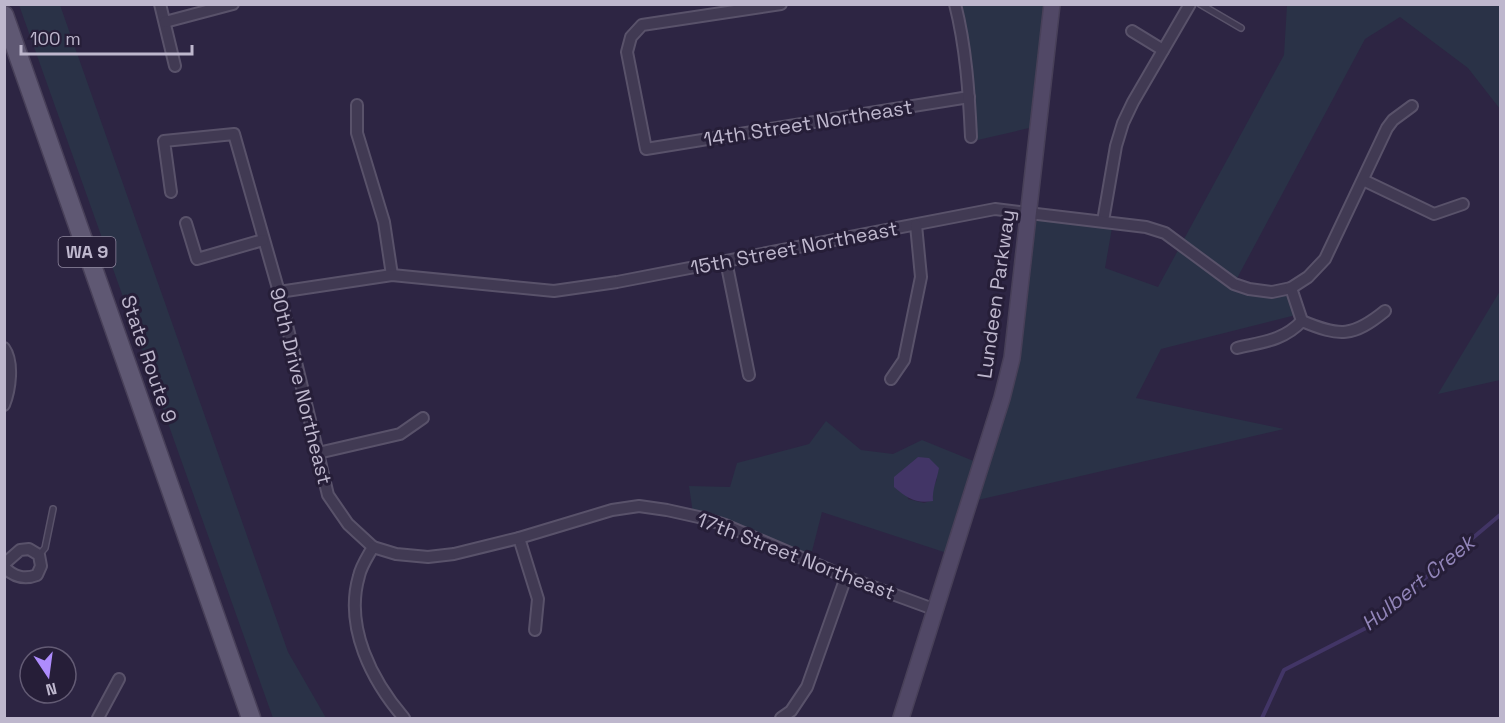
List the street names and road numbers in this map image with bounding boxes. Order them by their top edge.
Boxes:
street label: 14th Street Northeast [702,94,914,152]
street label: Lundeen Parkway [971,208,1021,380]
street label: 15th Street Northeast [688,215,900,281]
road number: WA 9 [58,237,116,267]
street label: 90th Drive Northeast [264,285,338,487]
street label: State Route 9 [115,292,183,426]
street label: 17th Street Northeast [693,506,899,606]

